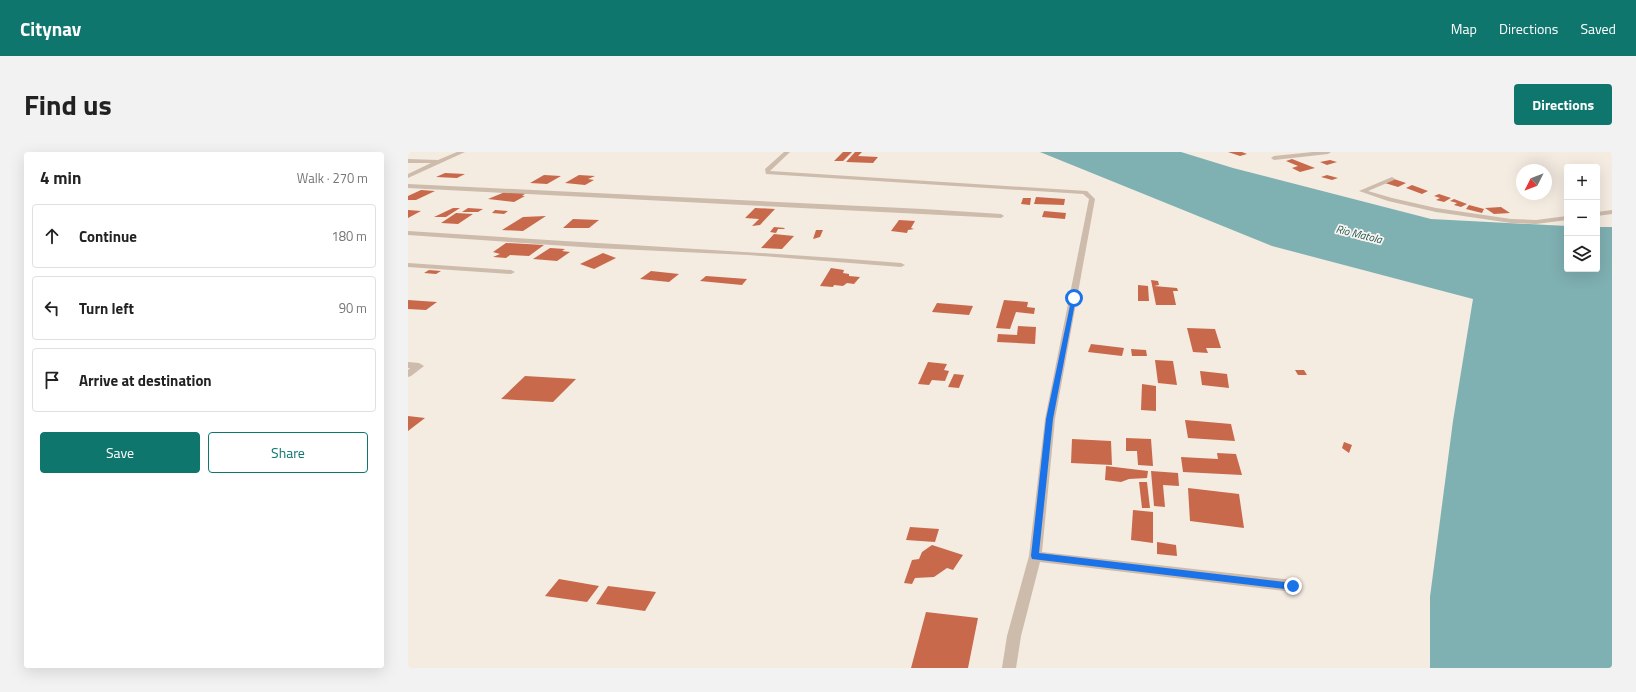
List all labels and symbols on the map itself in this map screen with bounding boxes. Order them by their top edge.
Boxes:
north arrow [1516,164,1552,200]
water label: Rio Matola [1334,221,1384,248]
route start [1065,289,1083,307]
route end [1284,577,1302,595]

